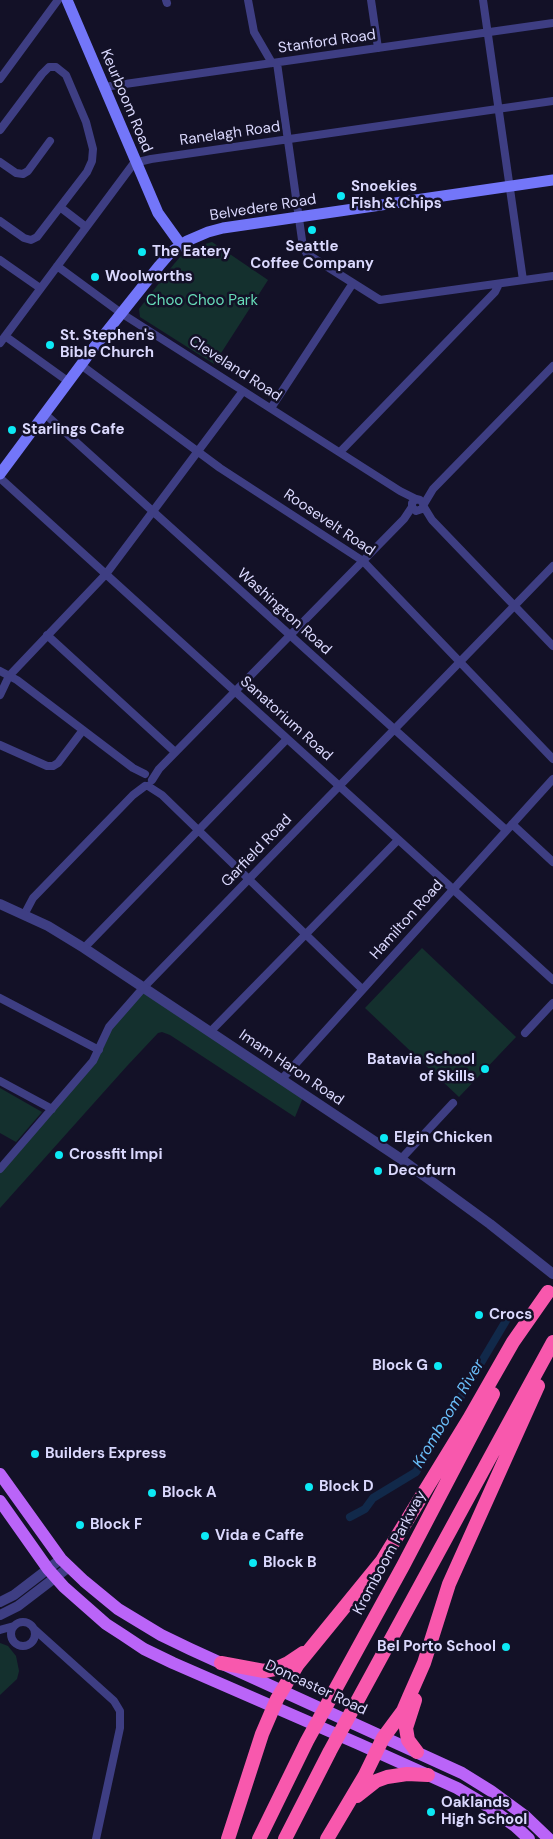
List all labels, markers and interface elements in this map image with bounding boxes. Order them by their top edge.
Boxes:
street label: Stanford Road [277,26,377,58]
street label: Keurboom Road [96,47,156,155]
street label: Ranelagh Road [179,118,281,150]
place label: Snoekies Fish & Chips [351,178,442,213]
marker: Snoekies Fish & Chips [335,190,347,202]
street label: Belvedere Road [208,191,318,225]
marker: Seattle Coffee Company [306,224,318,236]
place label: Seattle Coffee Company [250,238,374,273]
place label: The Eatery [152,243,231,261]
marker: The Eatery [136,246,148,258]
place label: Woolworths [105,268,193,286]
marker: Woolworths [89,271,101,283]
park label: Choo Choo Park [146,292,258,310]
place label: St. Stephen's Bible Church [60,327,155,362]
street label: Cleveland Road [185,332,285,406]
marker: St. Stephen's Bible Church [44,339,56,351]
place label: Starlings Cafe [22,421,124,439]
marker: Starlings Cafe [6,424,18,436]
street label: Roosevelt Road [280,486,378,560]
street label: Washington Road [233,565,335,659]
street label: Sanatorium Road [236,673,336,765]
street label: Garfield Road [218,811,296,891]
street label: Hamilton Road [367,877,447,963]
street label: Imam Haron Road [235,1026,347,1110]
place label: Batavia School of Skills [367,1051,475,1086]
marker: Batavia School of Skills [479,1063,491,1075]
place label: Elgin Chicken [394,1129,492,1147]
marker: Elgin Chicken [378,1132,390,1144]
place label: Crossfit Impi [69,1146,162,1164]
marker: Crossfit Impi [53,1149,65,1161]
place label: Decofurn [388,1162,456,1180]
marker: Decofurn [372,1165,384,1177]
place label: Crocs [489,1306,532,1324]
marker: Crocs [473,1309,485,1321]
water label: Kromboom River [409,1356,489,1472]
place label: Block G [372,1357,428,1375]
marker: Block G [432,1360,444,1372]
place label: Builders Express [45,1445,167,1463]
marker: Builders Express [29,1448,41,1460]
place label: Block D [319,1478,374,1496]
marker: Block D [303,1481,315,1493]
place label: Block A [162,1484,217,1502]
marker: Block A [146,1487,158,1499]
street label: Kromboom Parkway [350,1488,430,1618]
place label: Block F [90,1516,142,1534]
marker: Block F [74,1519,86,1531]
place label: Vida e Caffe [215,1527,304,1545]
marker: Vida e Caffe [199,1530,211,1542]
place label: Block B [263,1554,317,1572]
marker: Block B [247,1557,259,1569]
place label: Bel Porto School [377,1638,496,1656]
marker: Bel Porto School [500,1641,512,1653]
street label: Doncaster Road [262,1657,370,1719]
place label: Oaklands High School [441,1794,527,1829]
marker: Oaklands High School [425,1806,437,1818]

